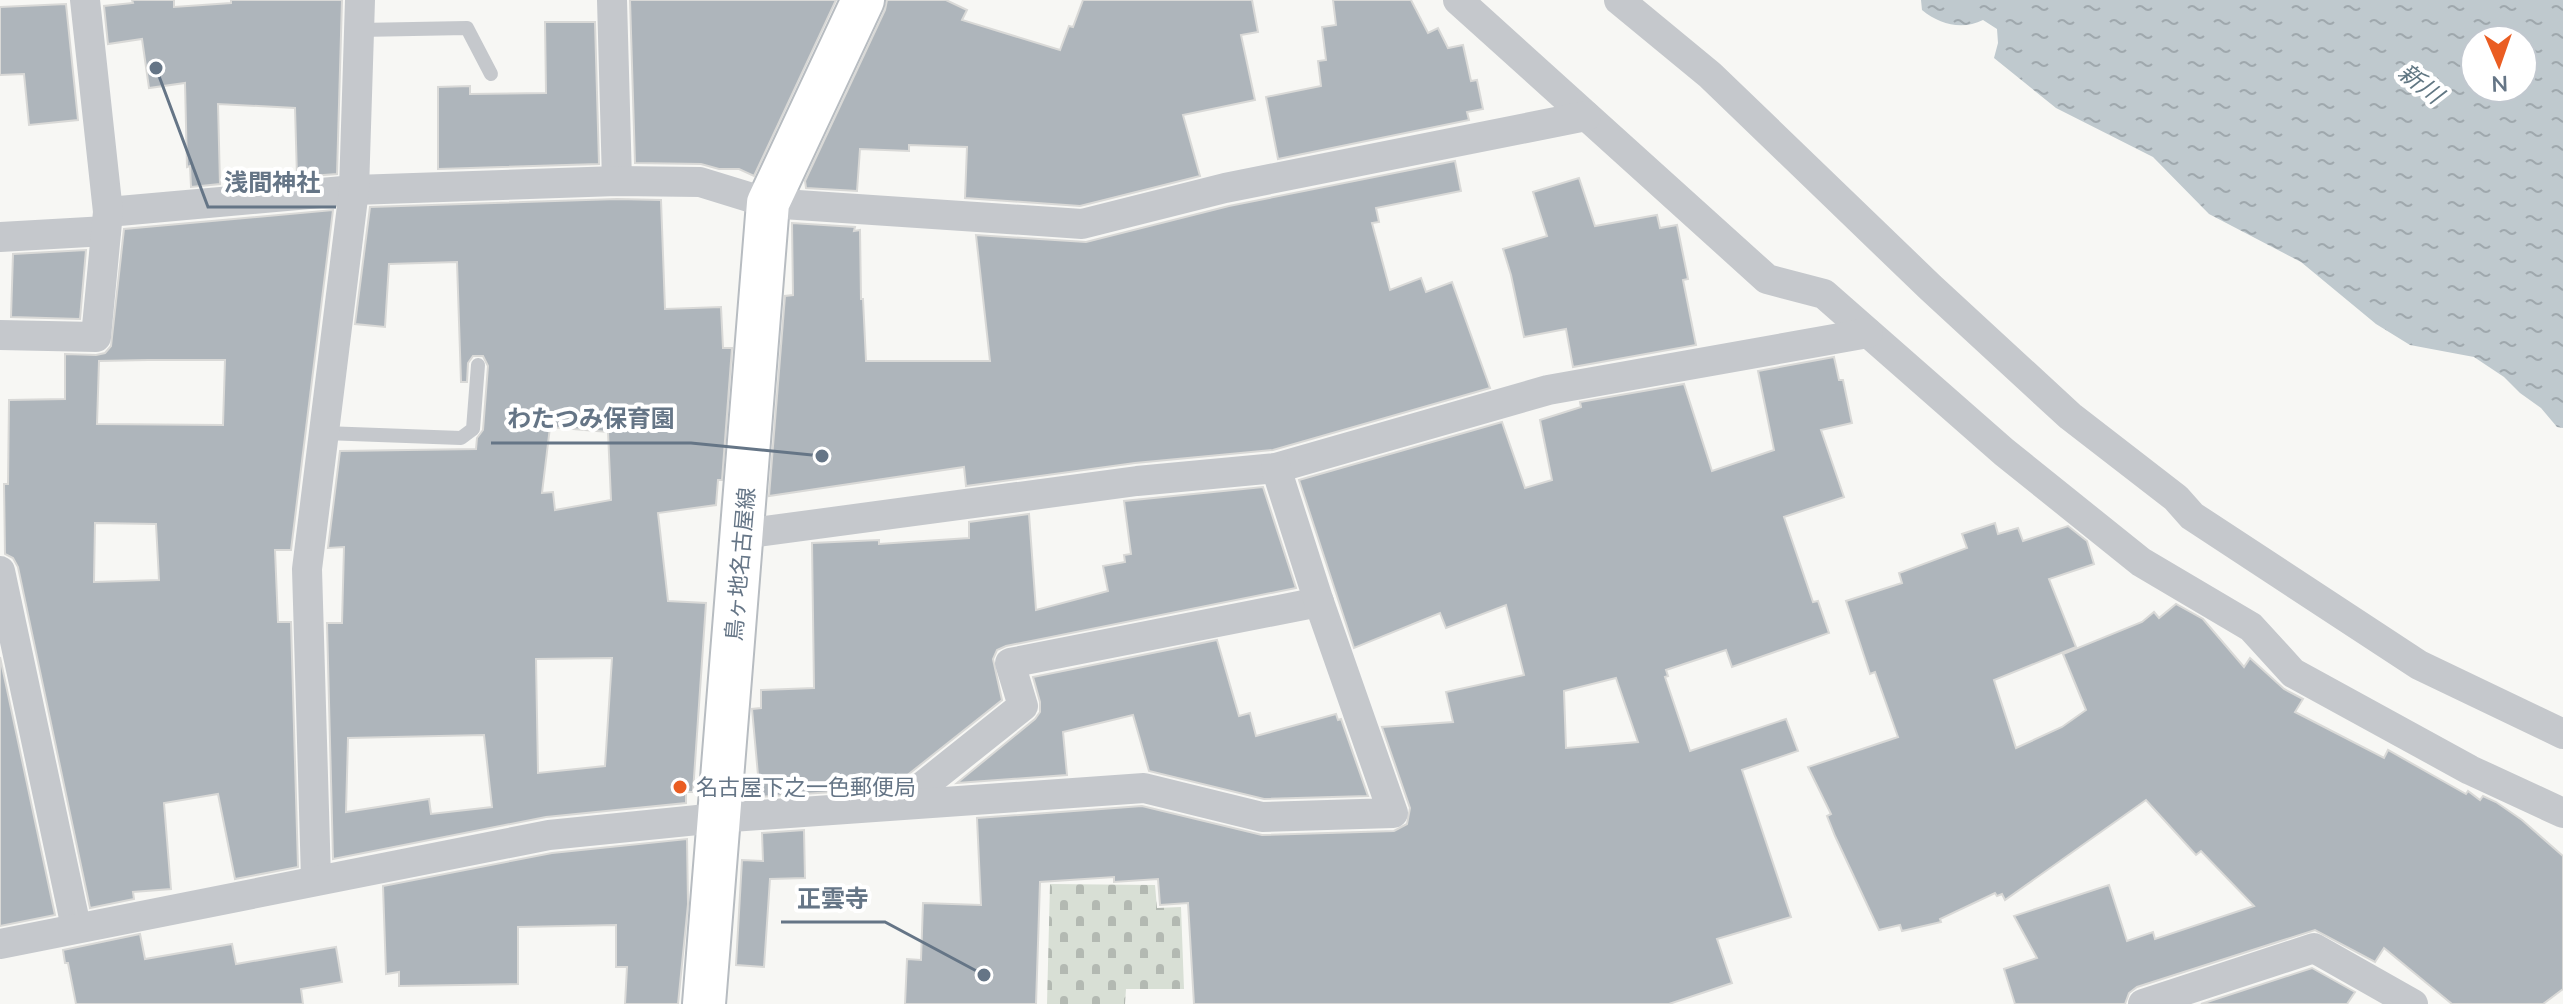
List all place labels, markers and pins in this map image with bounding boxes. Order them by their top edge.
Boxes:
callout: 浅間神社 [208,159,336,207]
callout: わたつみ保育園 [491,395,691,443]
place label: 名古屋下之一色郵便局 [696,773,916,801]
marker: 名古屋下之一色郵便局 [671,778,689,796]
callout: 正雲寺 [781,874,885,922]

